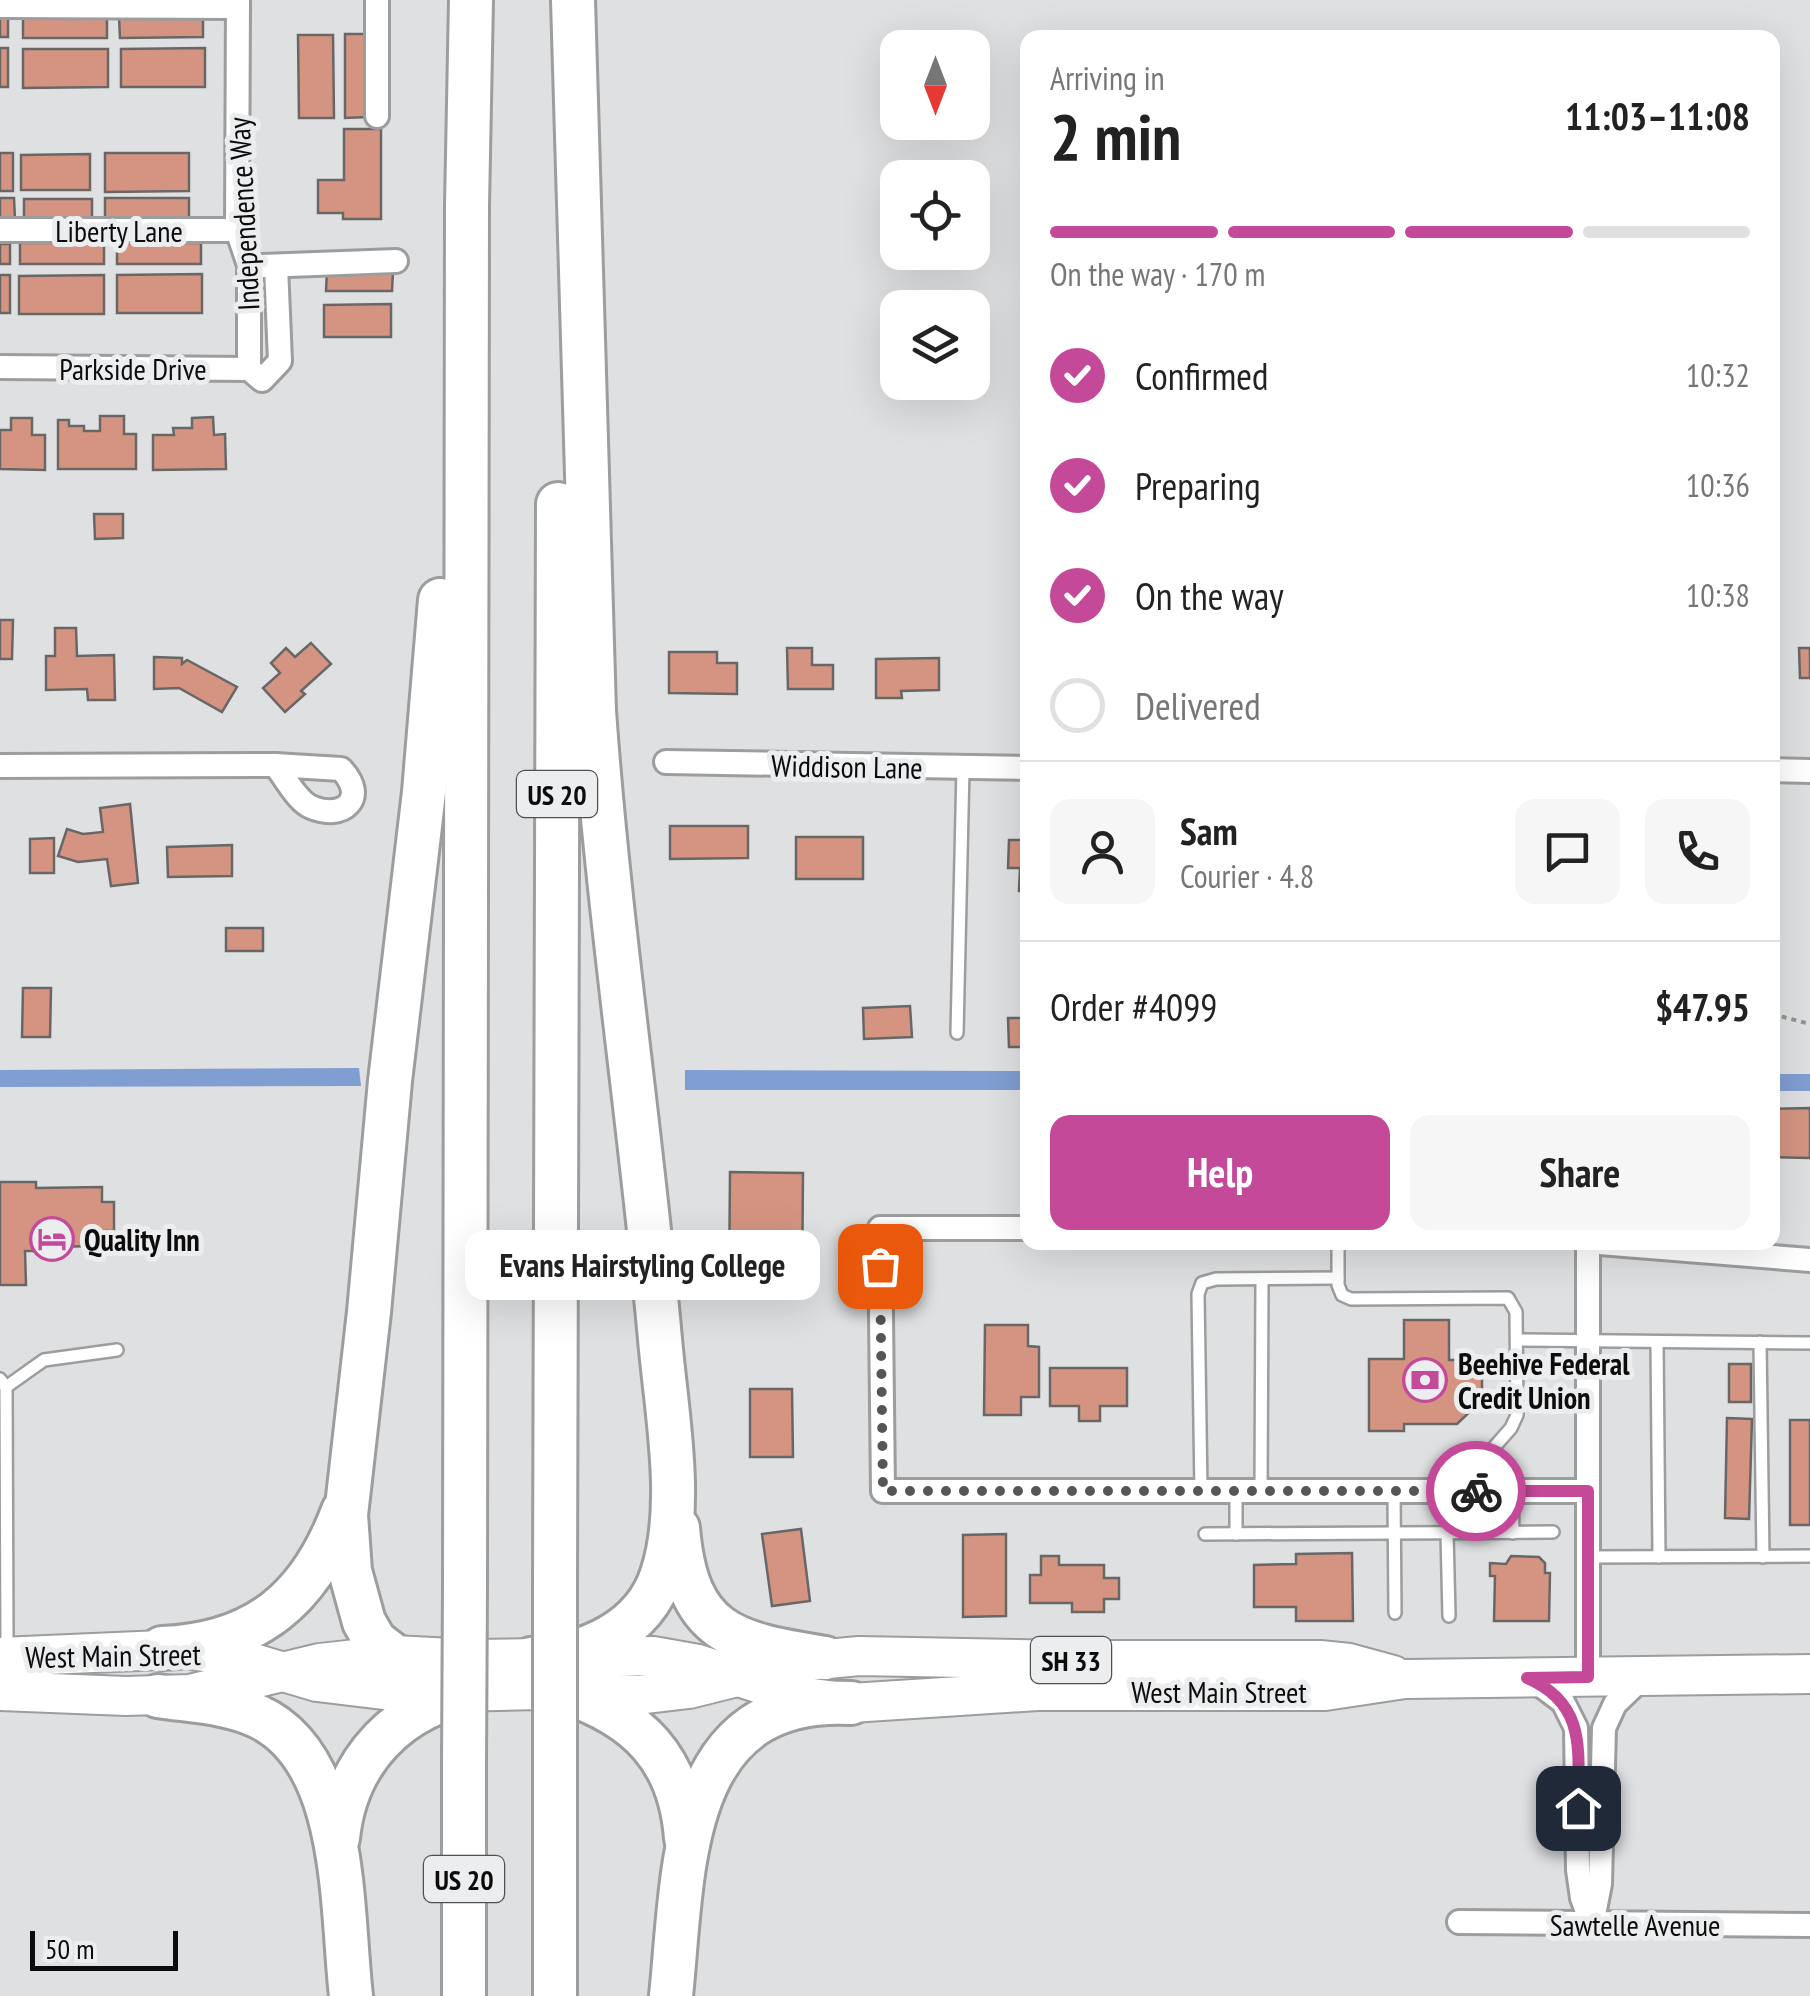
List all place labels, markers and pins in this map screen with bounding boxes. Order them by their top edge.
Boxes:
hotel icon: Quality Inn [29,1216,75,1262]
place label: Quality Inn [84,1220,200,1259]
pin [838,1224,923,1309]
callout: Evans Hairstyling College [465,1231,820,1301]
place label: Beehive Federal Credit Union [1458,1344,1630,1417]
bank icon: Beehive Federal Credit Union [1402,1357,1448,1403]
pin [1536,1766,1621,1851]

